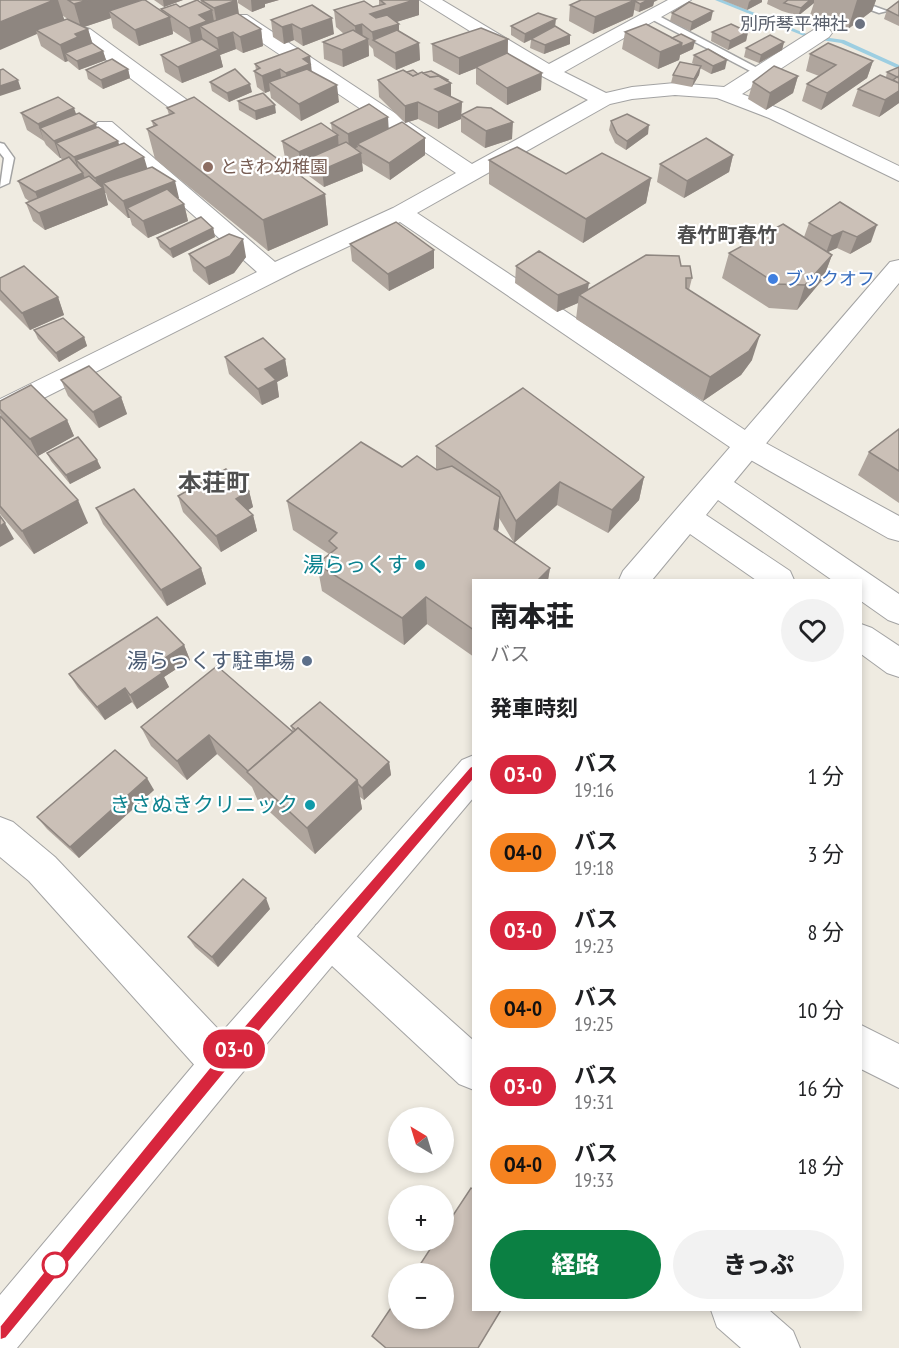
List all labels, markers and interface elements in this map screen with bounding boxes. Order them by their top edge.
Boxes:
place label: 別所琴平神社 [740,12,848,35]
marker: 別所琴平神社 [853,17,867,31]
place label: ときわ幼稚園 [220,155,328,178]
marker: ときわ幼稚園 [201,160,215,174]
district label: 春竹町春竹 [677,222,777,248]
place label: ブックオフ [785,267,875,290]
marker: ブックオフ [766,272,780,286]
district label: 本荘町 [178,467,250,498]
place label: 湯らっくす [303,551,408,578]
marker: 湯らっくす [413,558,427,572]
text: 南本荘 [490,597,574,634]
button: heart [781,599,844,662]
text: バス [490,641,530,667]
place label: 湯らっくす駐車場 [127,647,295,674]
marker: 湯らっくす駐車場 [300,654,314,668]
text: 発車時刻 [490,694,578,722]
text: バス [574,749,618,777]
text: O3-0 [504,761,542,788]
text: 1 分 [807,762,844,790]
text: 19:16 [574,777,614,803]
place label: きさぬきクリニック [109,791,298,818]
marker: きさぬきクリニック [303,798,317,812]
text: バス [574,827,618,855]
text: O4-0 [504,839,542,866]
text: 3 分 [807,840,844,868]
text: 19:18 [574,855,614,881]
text: バス [574,905,618,933]
text: O3-0 [504,917,542,944]
text: 8 分 [807,918,844,946]
text: 19:23 [574,933,614,959]
text: バス [574,983,618,1011]
text: O4-0 [504,995,542,1022]
text: 10 分 [798,996,844,1024]
text: 19:25 [574,1011,614,1037]
line badge: O3-0 [192,1030,276,1068]
text: O3-0 [215,1036,253,1063]
text: バス [574,1061,618,1089]
text: O3-0 [504,1073,542,1100]
text: 16 分 [798,1074,844,1102]
text: 19:31 [574,1089,614,1115]
north arrow [388,1107,454,1173]
map controls [388,1107,454,1329]
text: バス [574,1139,618,1167]
text: O4-0 [504,1151,542,1178]
text: 18 分 [798,1152,844,1180]
text: 19:33 [574,1167,614,1193]
button: + [388,1185,454,1251]
button: 経路 [490,1230,661,1299]
button: きっぷ [673,1230,844,1299]
unlabelled marker [42,1252,68,1278]
button: − [388,1263,454,1329]

